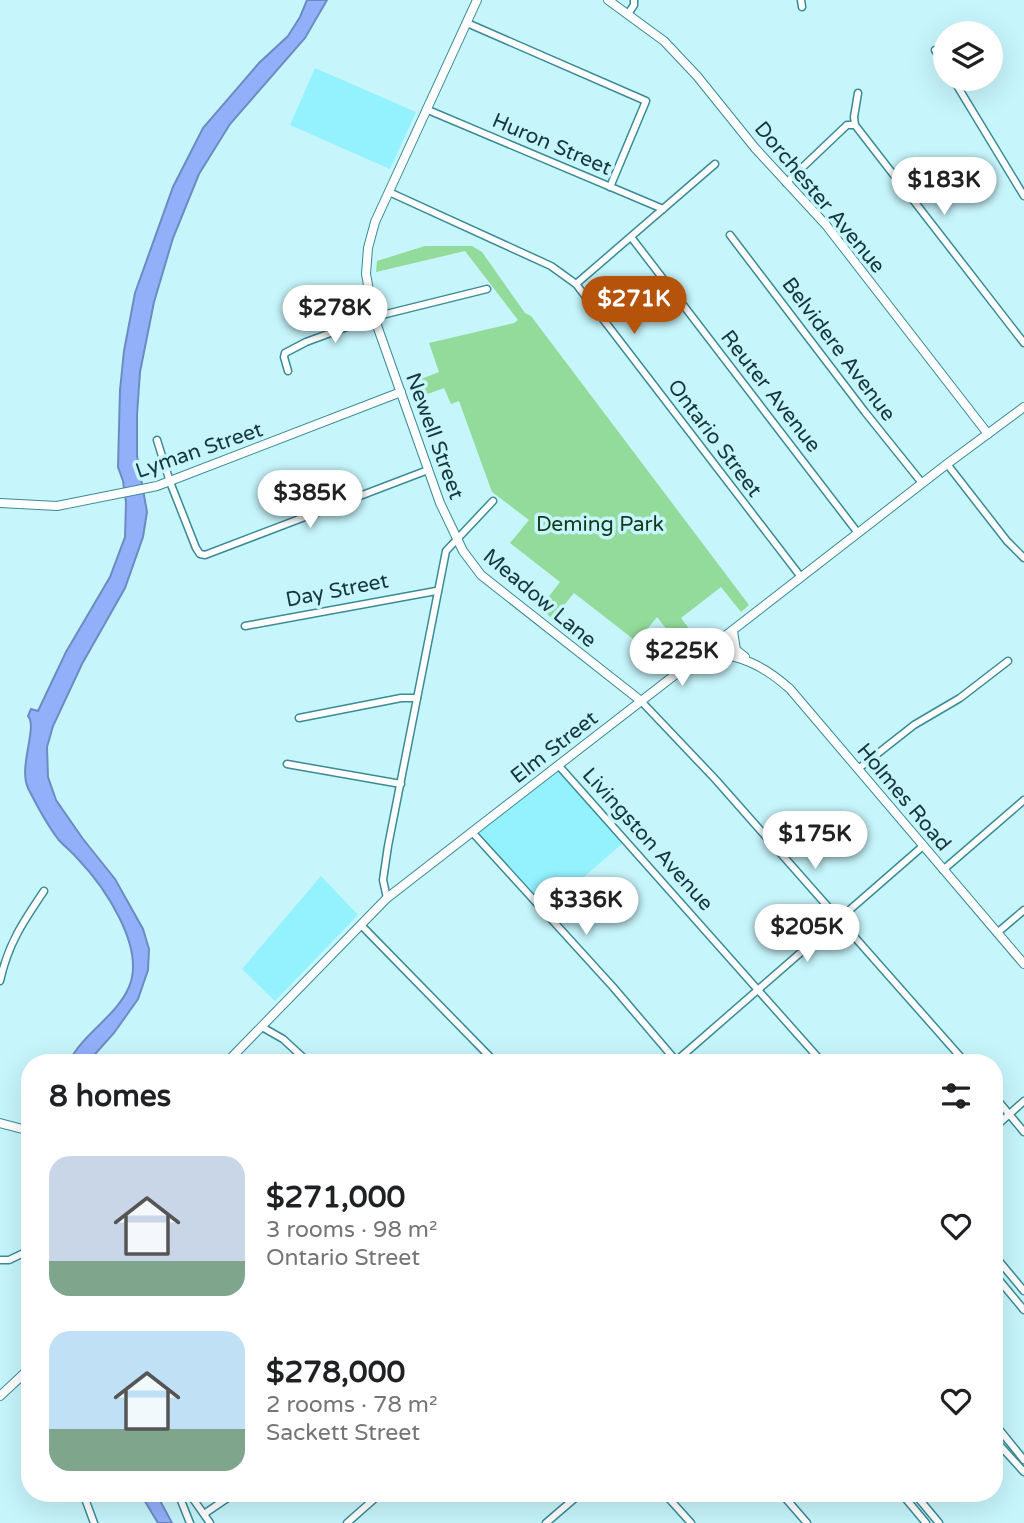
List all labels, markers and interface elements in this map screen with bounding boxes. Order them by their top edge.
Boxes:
map controls [933,21,1003,91]
button: layers [933,21,1003,91]
street label: Huron Street [488,108,615,181]
street label: Dorchester Avenue [749,116,890,278]
pin: $183K [895,158,993,217]
text: $183K [908,166,980,194]
street label: Belvidere Avenue [776,273,901,426]
pin: $271K [585,276,683,336]
text: $271K [598,285,670,313]
pin: $278K [286,286,384,345]
text: $278K [299,294,371,322]
street label: Reuter Avenue [715,325,826,457]
street label: Newell Street [400,370,469,503]
street label: Ontario Street [662,375,767,502]
street label: Lyman Street [132,417,266,484]
pin: $385K [261,470,359,530]
text: $385K [274,479,346,507]
park label: Deming Park [536,512,664,537]
street label: Meadow Lane [478,544,602,653]
street label: Day Street [284,568,390,613]
pin: $225K [633,628,731,688]
text: $225K [646,637,718,665]
street label: Elm Street [506,706,603,789]
street label: Holmes Road [851,738,956,856]
street label: Livingston Avenue [577,763,718,916]
pin: $175K [766,812,864,871]
text: $175K [779,820,851,848]
pin: $336K [537,878,635,937]
text: $336K [550,886,622,914]
pin: $205K [758,904,856,964]
text: $205K [771,913,843,941]
icon: filters [937,1077,975,1115]
text: 8 homes [49,1078,171,1115]
text: $271,000 [266,1179,405,1216]
icon: home [105,1184,189,1268]
icon: heart [937,1207,975,1245]
text: 3 rooms · 98 m² [266,1216,437,1244]
text: Ontario Street [266,1244,420,1272]
text: $278,000 [266,1354,405,1391]
icon: home [105,1359,189,1443]
icon: heart [937,1382,975,1420]
text: 2 rooms · 78 m² [266,1391,437,1419]
text: Sackett Street [266,1419,420,1447]

